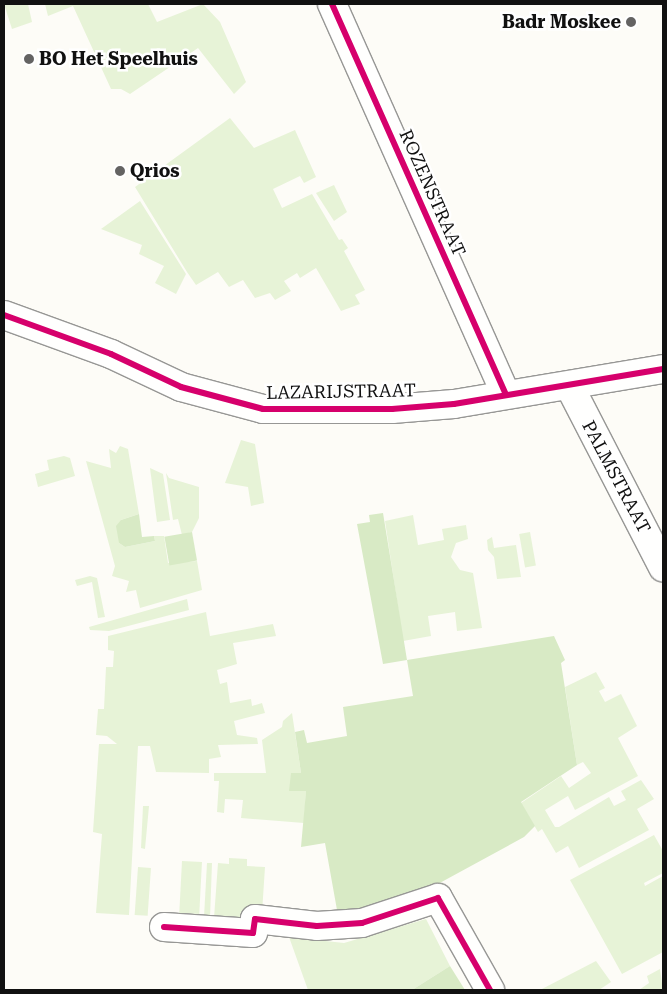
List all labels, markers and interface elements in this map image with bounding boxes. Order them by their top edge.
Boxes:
place label: Badr Moskee [502,11,621,33]
marker: Badr Moskee [625,16,637,28]
place label: BO Het Speelhuis [39,48,198,70]
marker: BO Het Speelhuis [23,53,35,65]
street label: ROZENSTRAAT [394,126,470,260]
place label: Qrios [130,160,180,182]
marker: Qrios [114,165,126,177]
street label: LAZARIJSTRAAT [266,380,416,404]
street label: PALMSTRAAT [577,417,655,537]

